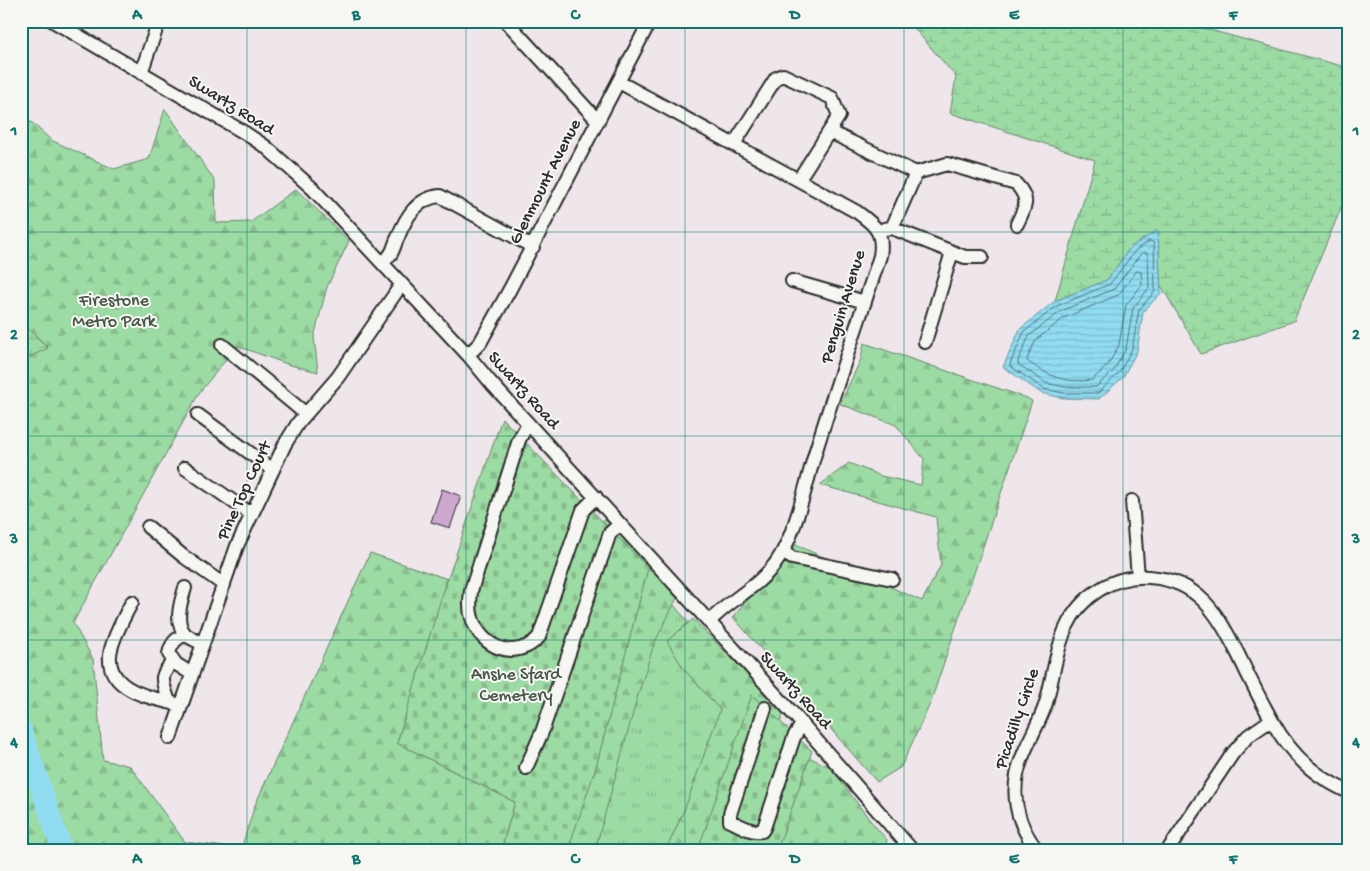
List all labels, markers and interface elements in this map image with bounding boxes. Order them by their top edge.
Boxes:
text: A [131,7,143,26]
text: B [351,7,361,26]
text: C [570,7,581,26]
text: D [788,7,801,26]
text: E [1009,7,1020,26]
text: F [1228,7,1239,26]
street label: Swartz Road [184,71,279,142]
street label: Glenmount Avenue [505,115,587,248]
text: 1 [10,123,17,142]
text: 1 [1352,123,1359,142]
street label: Penguin Avenue [817,247,871,367]
park label: Firestone Metro Park [72,291,158,333]
text: 2 [10,327,18,346]
text: 2 [1352,327,1360,346]
street label: Swartz Road [483,348,564,435]
street label: Pine Top Court [213,437,278,545]
text: 3 [9,531,18,550]
text: 3 [1351,531,1360,550]
street label: Swartz Road [755,648,836,735]
park label: Anshe Sfard Cemetery [471,665,562,707]
street label: Picadilly Circle [991,665,1045,773]
text: 4 [9,735,18,754]
text: 4 [1351,735,1360,754]
text: A [131,851,143,870]
text: B [351,851,361,870]
text: C [570,851,581,870]
text: D [788,851,801,870]
text: E [1009,851,1020,870]
text: F [1228,851,1239,870]

